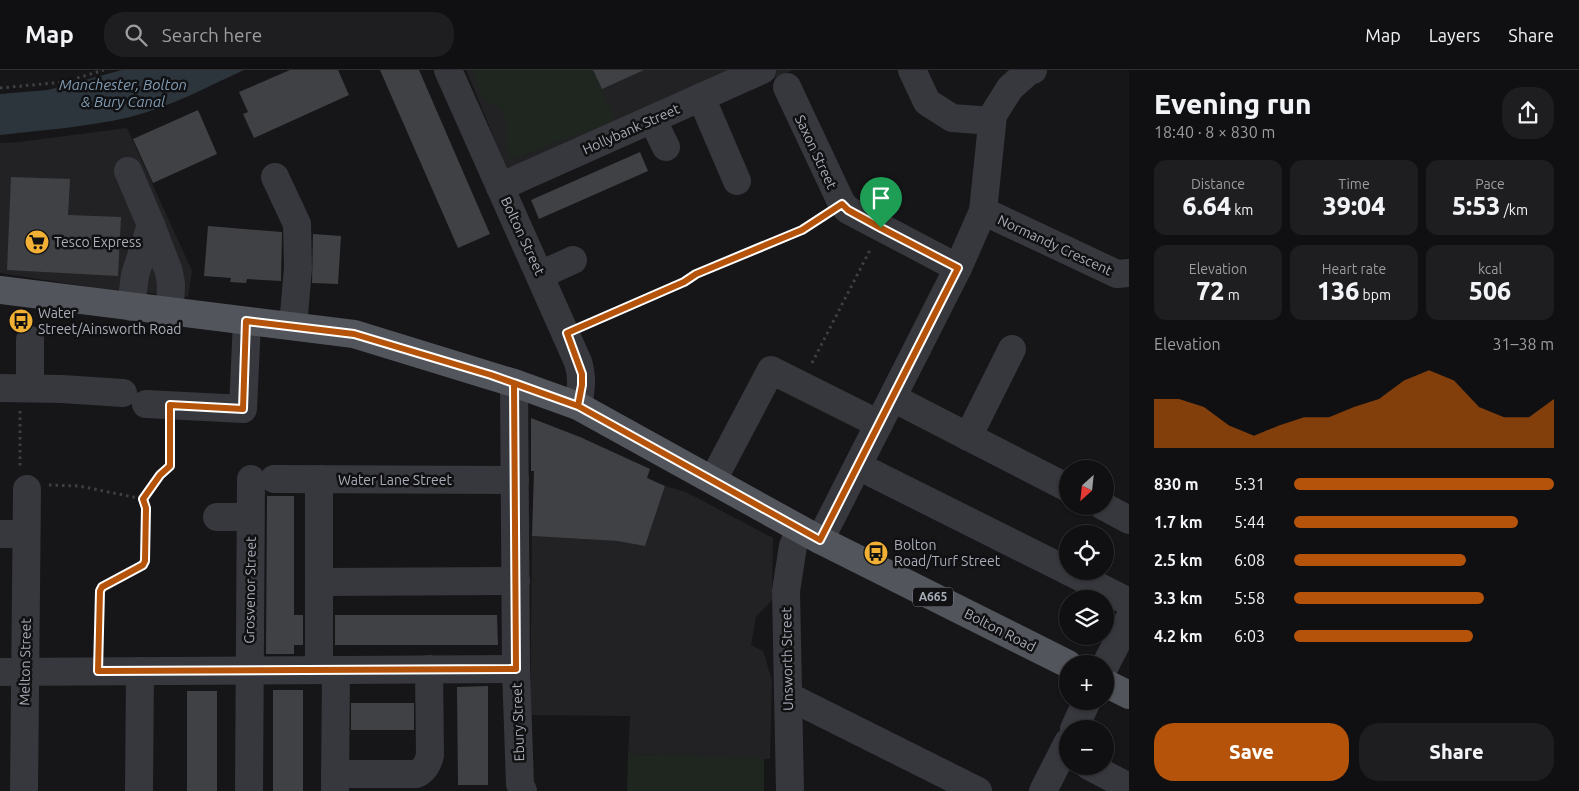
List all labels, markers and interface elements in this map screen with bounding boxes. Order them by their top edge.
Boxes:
search box [104,12,454,57]
text: Map [25,21,74,48]
icon: search [122,21,150,49]
text: Search here [162,24,262,46]
text: Map [1365,25,1401,45]
text: Layers [1429,25,1480,45]
text: Share [1508,25,1554,45]
water label: Manchester, Bolton & Bury Canal [59,76,187,110]
button: share [1502,87,1554,139]
text: Evening run [1154,88,1312,119]
street label: Hollybank Street [580,100,683,158]
street label: Saxon Street [792,112,840,192]
text: 18:40 · 8 × 830 m [1154,123,1275,141]
text: Distance [1191,176,1245,192]
text: Time [1338,176,1370,192]
text: Pace [1475,176,1505,192]
pin [860,177,902,228]
icon: arrive [867,184,895,212]
text: 6.64 [1183,192,1231,220]
text: 39:04 [1323,192,1385,220]
text: 5:53 [1452,192,1500,220]
street label: Bolton Street [498,194,548,278]
text: km [1231,202,1253,218]
text: /km [1500,202,1528,218]
street label: Normandy Crescent [995,211,1115,279]
supermarket icon: Tesco Express [24,229,50,255]
place label: Tesco Express [54,234,141,250]
text: Elevation [1189,261,1247,277]
text: Heart rate [1322,261,1386,277]
text: kcal [1478,261,1502,277]
text: 72 [1196,277,1224,305]
text: 136 [1317,277,1359,305]
text: 506 [1469,277,1511,305]
text: m [1224,287,1240,303]
text: bpm [1359,287,1391,303]
place label: Water Street/Ainsworth Road [38,305,182,337]
bus stop icon: Water Street/Ainsworth Road [8,308,34,334]
text: Elevation [1154,335,1221,353]
text: 31–38 m [1492,335,1554,353]
north arrow [1059,460,1114,515]
map controls [1059,460,1114,775]
street label: Water Lane Street [338,472,452,488]
text: 830 m [1154,475,1199,493]
text: 5:31 [1234,475,1265,493]
text: 1.7 km [1154,513,1203,531]
text: 5:44 [1234,513,1265,531]
button: locate [1059,525,1114,580]
street label: Grosvenor Street [241,536,259,644]
place label: Bolton Road/Turf Street [894,537,1001,569]
bus stop icon: Bolton Road/Turf Street [863,540,889,566]
text: 2.5 km [1154,551,1203,569]
text: 6:08 [1234,551,1265,569]
road number: A665 [913,588,953,606]
text: 3.3 km [1154,589,1203,607]
text: 5:58 [1234,589,1265,607]
button: layers [1059,590,1114,645]
street label: Bolton Road [962,605,1038,655]
street label: Unsworth Street [778,606,796,711]
street label: Melton Street [16,618,34,706]
text: 4.2 km [1154,627,1203,645]
text: 6:03 [1234,627,1265,645]
button: + [1059,655,1114,710]
street label: Ebury Street [509,682,527,762]
button: − [1059,720,1114,775]
button: Save [1154,723,1349,781]
button: Share [1359,723,1554,781]

